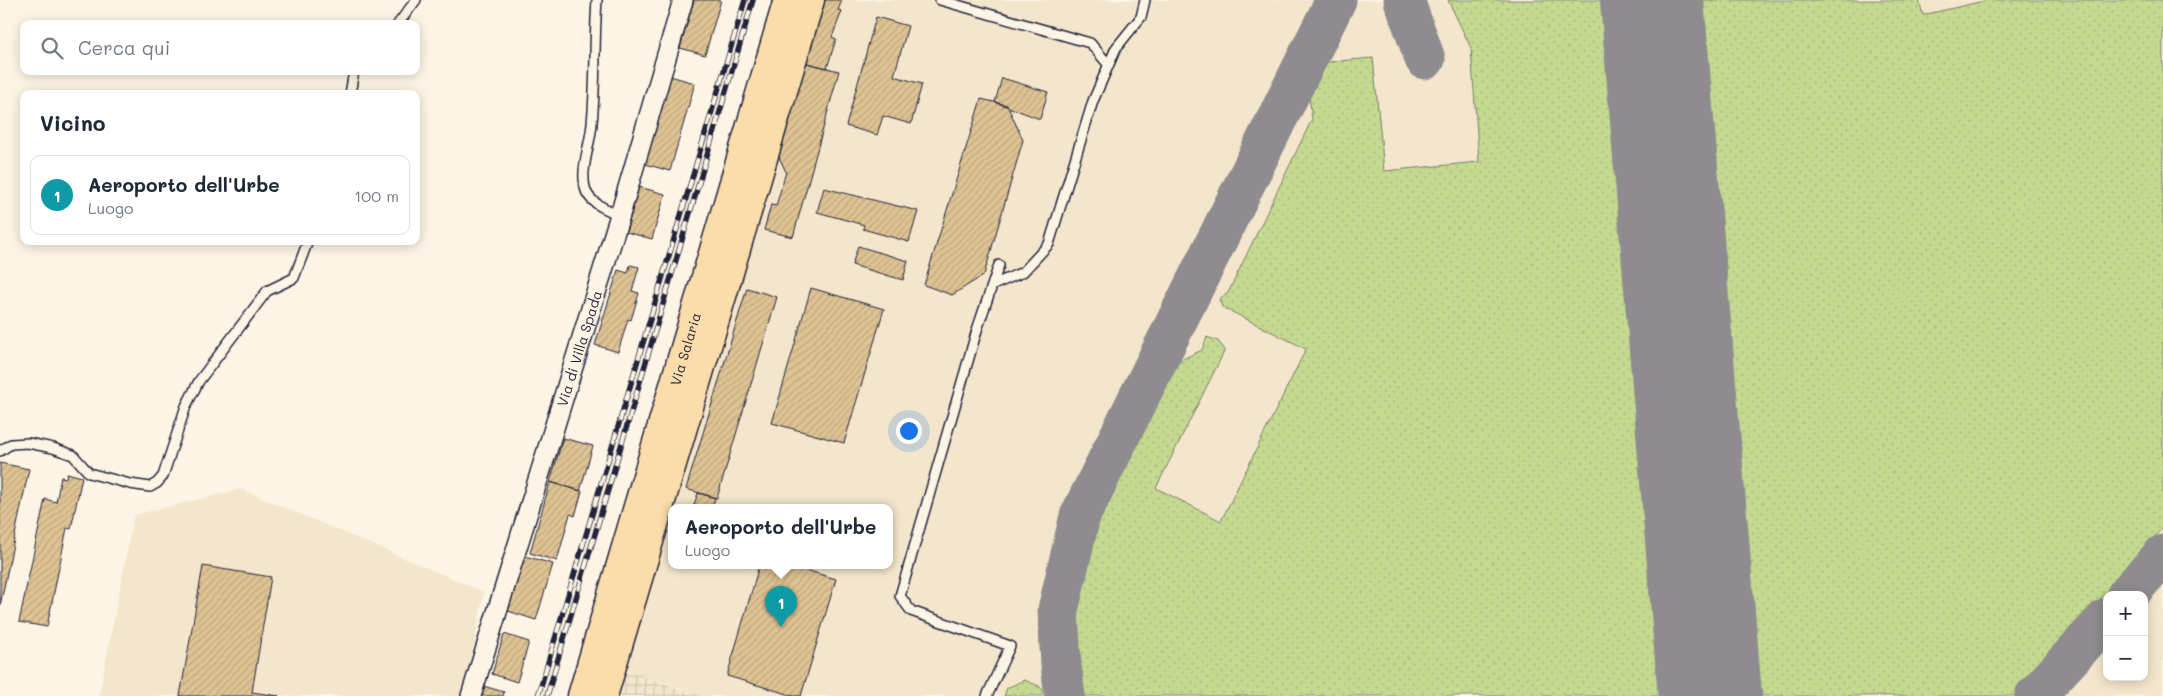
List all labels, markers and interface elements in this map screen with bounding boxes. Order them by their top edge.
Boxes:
search box [20,20,420,75]
icon: search [38,34,66,62]
text: Cerca qui [78,35,170,60]
text: Vicino [40,109,105,136]
text: Aeroporto dell'Urbe [88,172,280,197]
text: 1 [53,185,61,206]
text: 100 m [354,185,399,206]
text: Luogo [88,197,133,218]
street label: Via di Villa Spada [552,288,606,409]
street label: Via Salaria [665,310,705,388]
your location [896,418,922,444]
popup [668,504,893,569]
text: Aeroporto dell'Urbe [685,514,876,539]
text: Luogo [685,539,730,560]
pin: 1 [765,586,797,627]
map controls [2103,591,2148,681]
button: + [2103,591,2148,636]
button: − [2103,636,2148,681]

